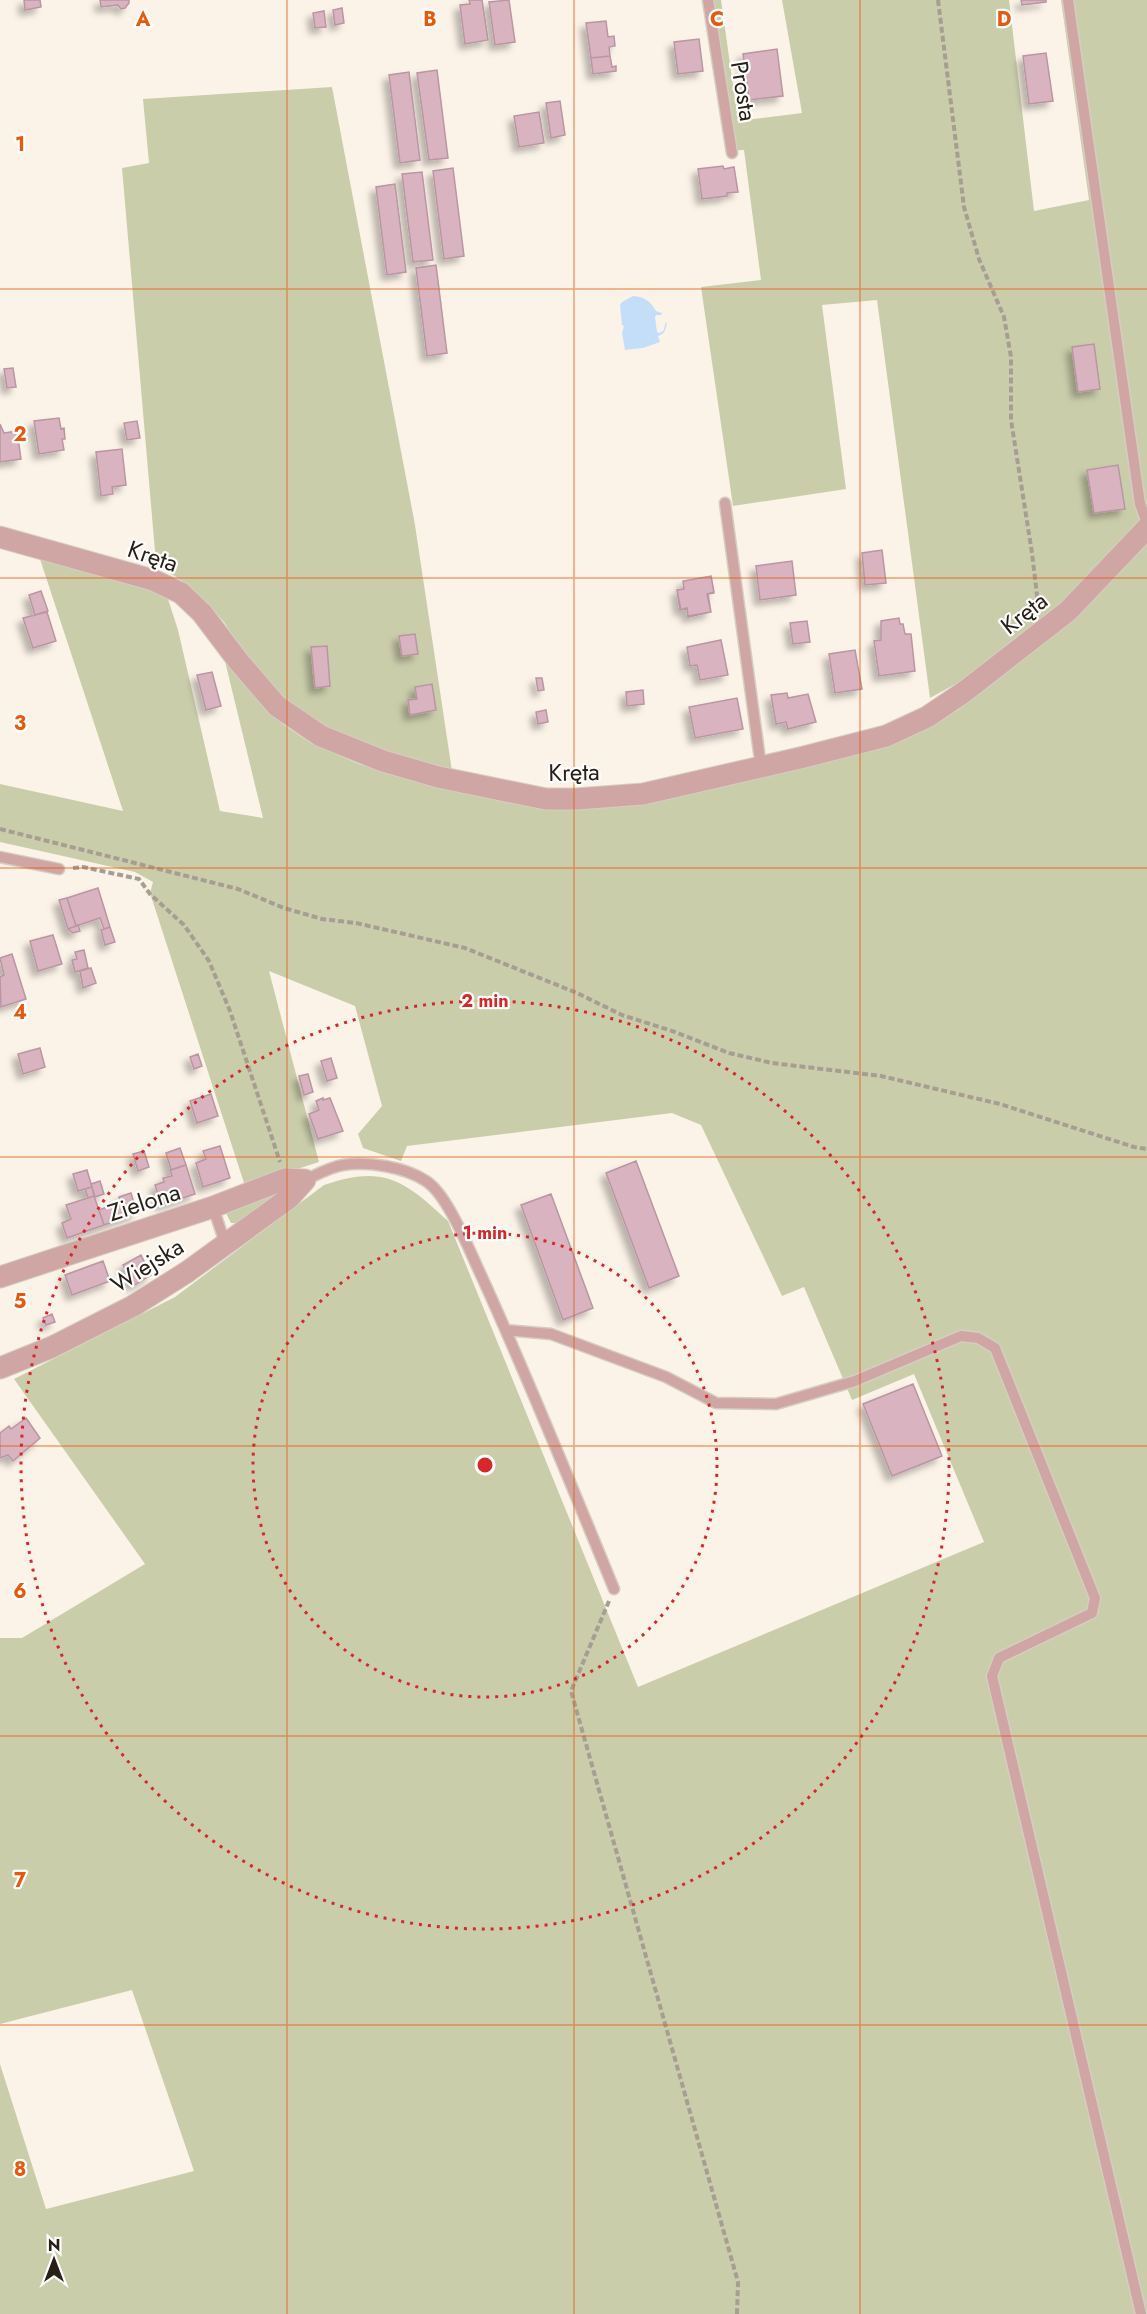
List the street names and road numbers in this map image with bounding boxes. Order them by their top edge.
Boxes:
street label: Prosta [722,58,766,124]
street label: Kręta [123,531,183,581]
street label: Kręta [993,583,1055,643]
street label: Kręta [548,754,600,790]
street label: Zielona [103,1174,185,1230]
street label: Wiejska [104,1229,190,1301]

